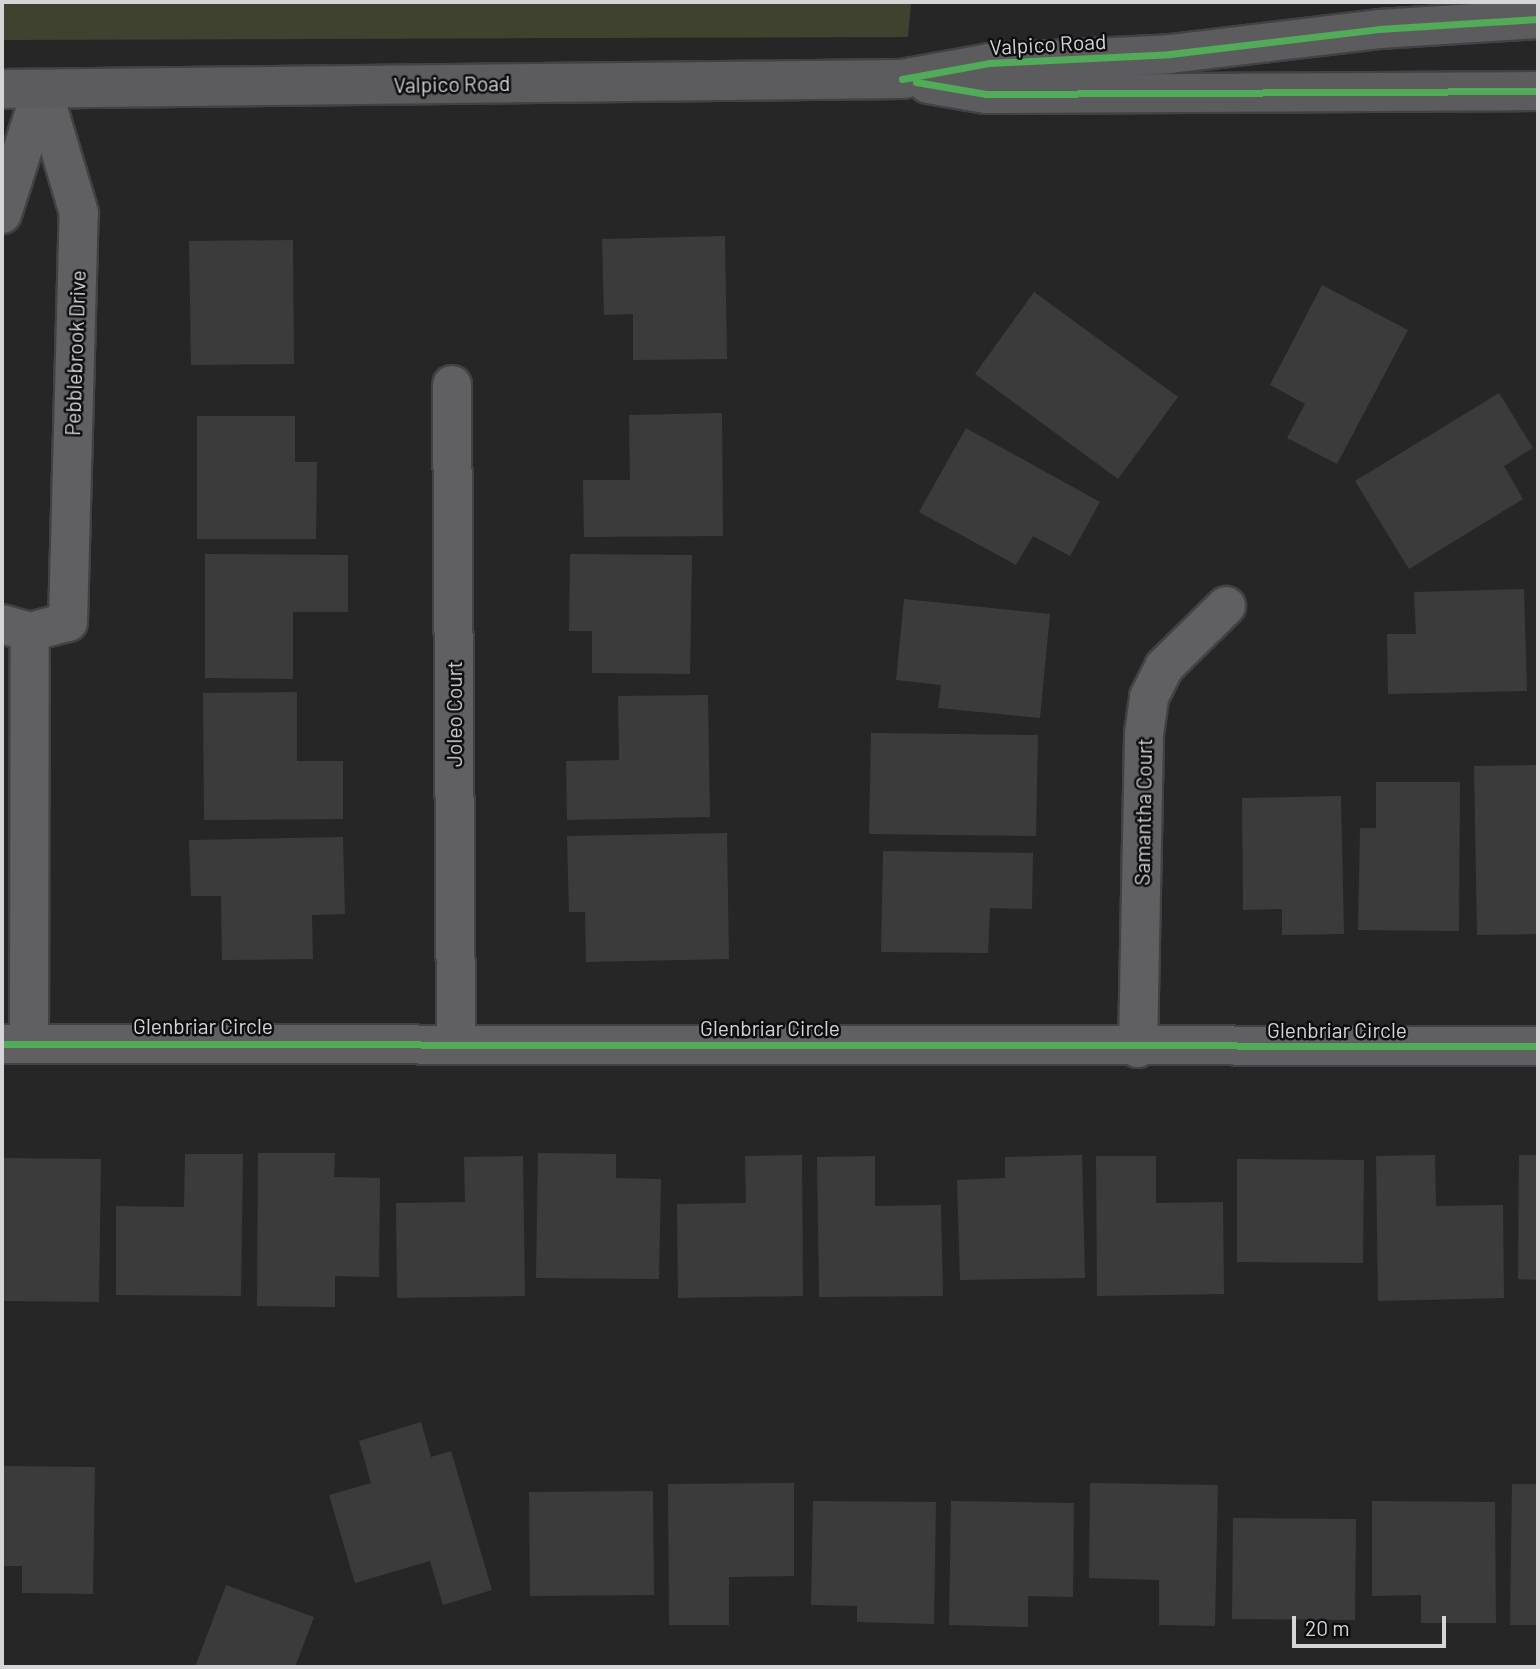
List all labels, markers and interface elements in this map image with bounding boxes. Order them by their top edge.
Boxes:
street label: Valpico Road [989,28,1107,60]
street label: Valpico Road [393,70,511,98]
street label: Pebblebrook Drive [60,270,90,436]
street label: Joleo Court [441,661,467,767]
street label: Samantha Court [1129,738,1157,886]
street label: Glenbriar Circle [133,1013,273,1039]
street label: Glenbriar Circle [700,1015,840,1041]
street label: Glenbriar Circle [1267,1017,1407,1043]
scale bar [1295,1602,1449,1646]
text: 20 m [1305,1615,1350,1640]

